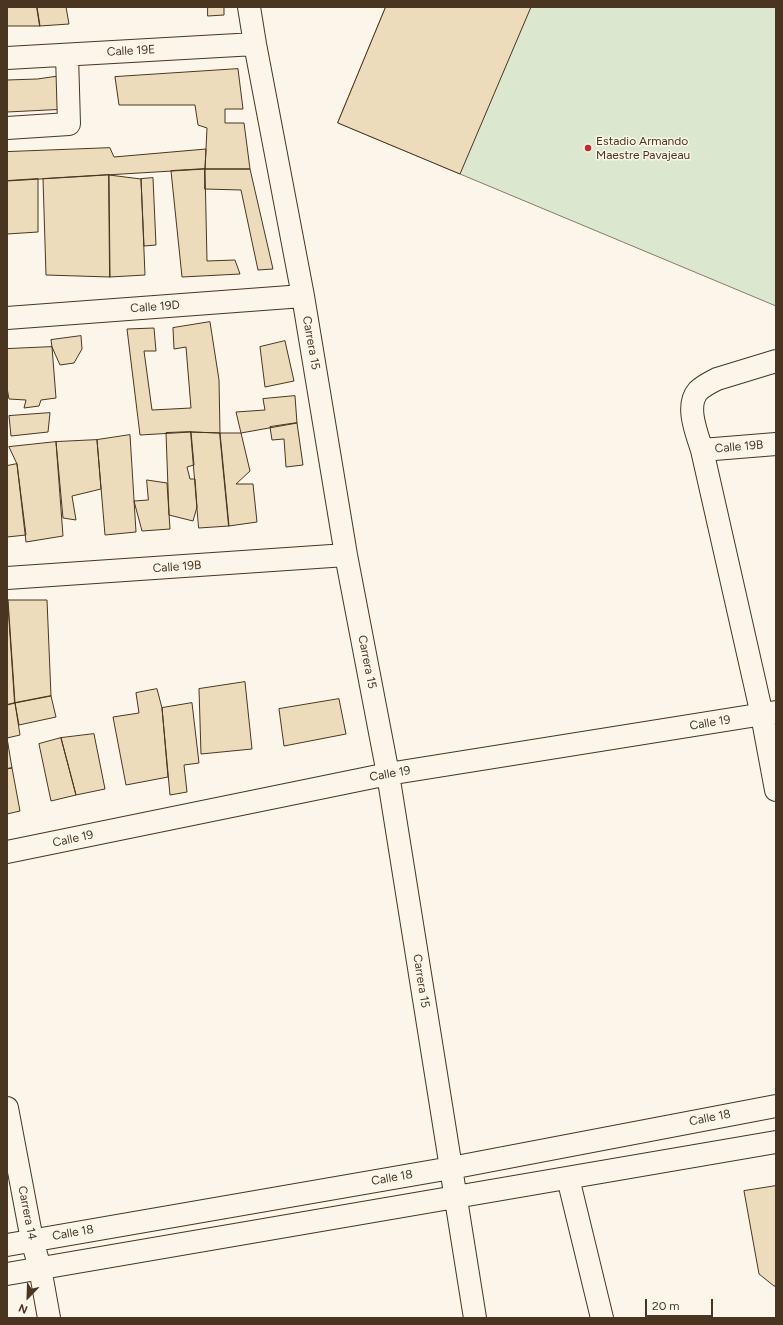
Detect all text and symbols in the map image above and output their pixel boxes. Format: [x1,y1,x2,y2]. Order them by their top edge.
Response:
street label: Calle 19E [106,43,156,59]
place label: Estadio Armando Maestre Pavajeau [596,134,690,162]
marker: Estadio Armando Maestre Pavajeau [583,143,593,153]
street label: Calle 19D [130,298,180,316]
street label: Carrera 15 [299,315,323,371]
street label: Calle 19B [714,438,764,456]
street label: Calle 19B [152,558,202,576]
street label: Carrera 15 [355,634,379,690]
street label: Calle 19 [688,713,732,733]
street label: Calle 19 [368,763,412,785]
street label: Calle 19 [51,828,95,850]
street label: Carrera 15 [410,953,432,1009]
street label: Calle 18 [688,1107,732,1129]
street label: Calle 18 [370,1167,414,1189]
street label: Carrera 14 [15,1185,39,1241]
street label: Calle 18 [51,1222,95,1244]
north arrow [8,1277,48,1317]
scale bar [647,1291,715,1317]
text: 20 m [652,1299,680,1313]
text: N [17,1301,30,1316]

